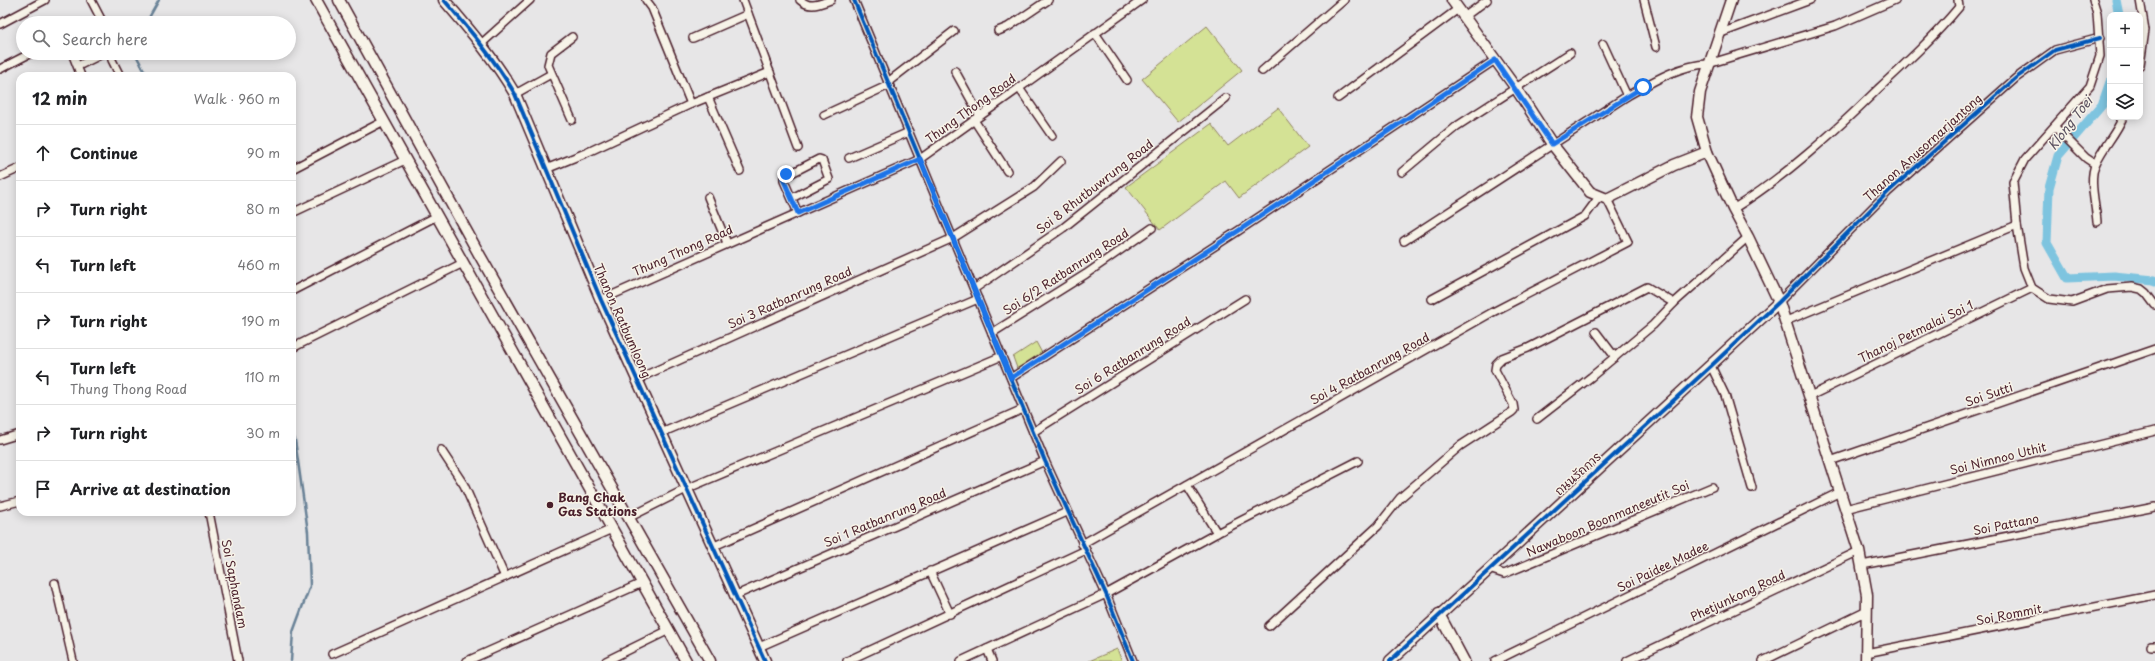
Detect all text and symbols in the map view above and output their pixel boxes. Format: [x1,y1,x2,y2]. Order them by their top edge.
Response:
map controls [2107,12,2143,120]
button: + [2107,12,2143,48]
search box [16,16,296,60]
icon: search [30,27,52,49]
text: Search here [62,27,148,50]
button: − [2107,48,2143,84]
street label: Thung Thong Road [921,69,1019,147]
route start [1634,78,1652,96]
button: layers [2107,84,2143,120]
text: 12 min [32,85,87,111]
text: Walk · 960 m [194,89,280,108]
street label: Thanon Anusornarjantong [1859,89,1986,205]
water label: Klong Toei [2043,90,2098,153]
street label: Soi 8 Rhutbuwrung Road [1032,135,1157,238]
text: Continue [70,141,138,164]
icon: ahead [32,142,54,164]
text: 90 m [247,143,280,162]
route end [777,165,795,183]
text: Turn right [70,197,147,220]
icon: right [32,198,54,220]
text: 80 m [246,199,280,218]
street label: Thung Thong Road [630,220,736,280]
street label: Soi 6/2 Ratbanrung Road [999,224,1132,319]
text: Turn left [70,253,136,276]
icon: left [32,254,54,276]
text: 460 m [237,255,280,274]
street label: Thanon Ratbumloong [589,260,656,381]
street label: Soi 3 Ratbanrung Road [725,262,855,333]
street label: Thanoj Petmalai Soi 1 [1855,295,1976,367]
text: Turn right [70,309,147,332]
icon: right [32,310,54,332]
text: 190 m [241,311,280,330]
street label: Soi 6 Ratbanrung Road [1071,312,1194,398]
street label: Soi 4 Ratbanrung Road [1306,328,1433,409]
text: Turn left [70,356,136,379]
icon: left [32,366,54,388]
text: 110 m [245,367,280,386]
street label: Soi Sutti [1962,378,2015,411]
text: Thung Thong Road [70,379,187,398]
text: Turn right [70,421,147,444]
icon: right [32,422,54,444]
text: 30 m [246,423,280,442]
street label: Soi Nimnoo Uthit [1948,437,2048,479]
street label: ถนนรัถการ [1550,447,1605,499]
street label: Nawaboon Boonmaneeutit Soi [1523,476,1692,561]
text: Arrive at destination [70,477,231,500]
icon: arrive [32,478,54,500]
street label: Soi 1 Ratbanrung Road [820,483,949,551]
place label: Bang Chak Gas Stations [558,488,637,520]
marker: Bang Chak Gas Stations [545,500,555,510]
street label: Soi Pattano [1971,509,2041,539]
street label: Soi Paidee Madee [1614,536,1712,596]
street label: Soi Saphandam [218,538,252,630]
street label: Phetjunkong Road [1687,565,1788,625]
street label: Soi Rommit [1974,599,2043,629]

